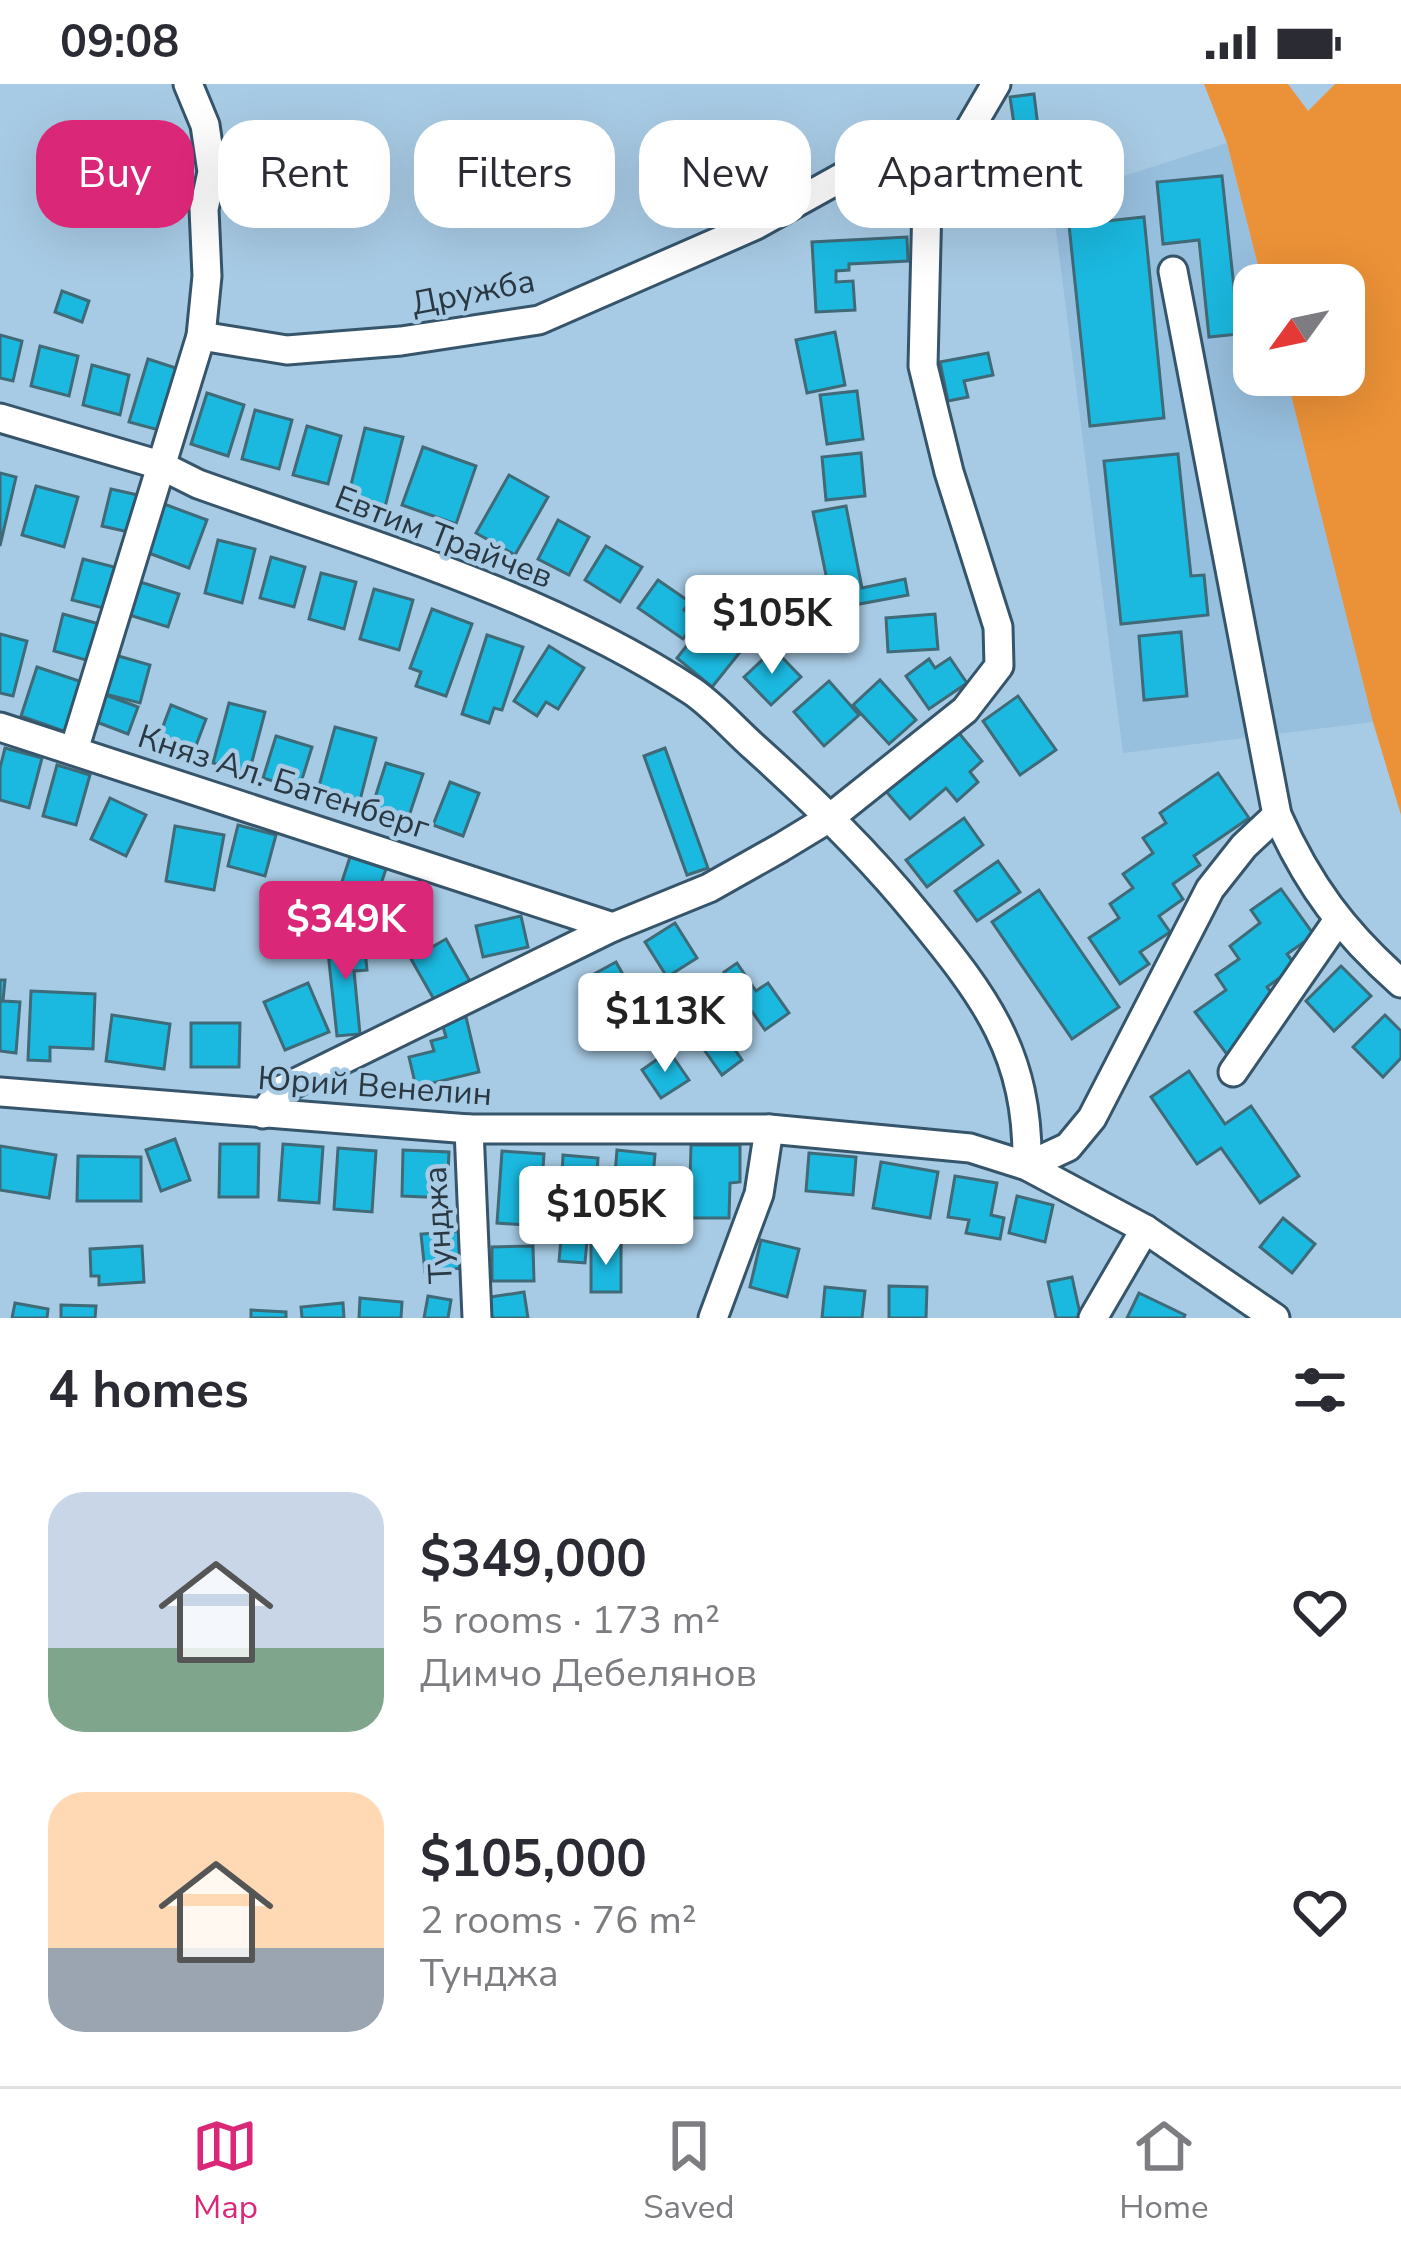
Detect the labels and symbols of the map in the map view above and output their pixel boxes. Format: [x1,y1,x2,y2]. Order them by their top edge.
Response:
street label: Дружба [408,258,539,326]
north arrow [1233,264,1365,396]
street label: Евтим Трайчев [328,475,559,600]
pin: $105K [688,575,856,677]
street label: Княз Ал. Батенберг [132,714,435,851]
pin: $349K [262,881,430,983]
pin: $113K [581,973,749,1075]
street label: Юрий Венелин [256,1056,494,1117]
street label: Тунджа [413,1165,464,1285]
pin: $105K [522,1166,690,1268]

